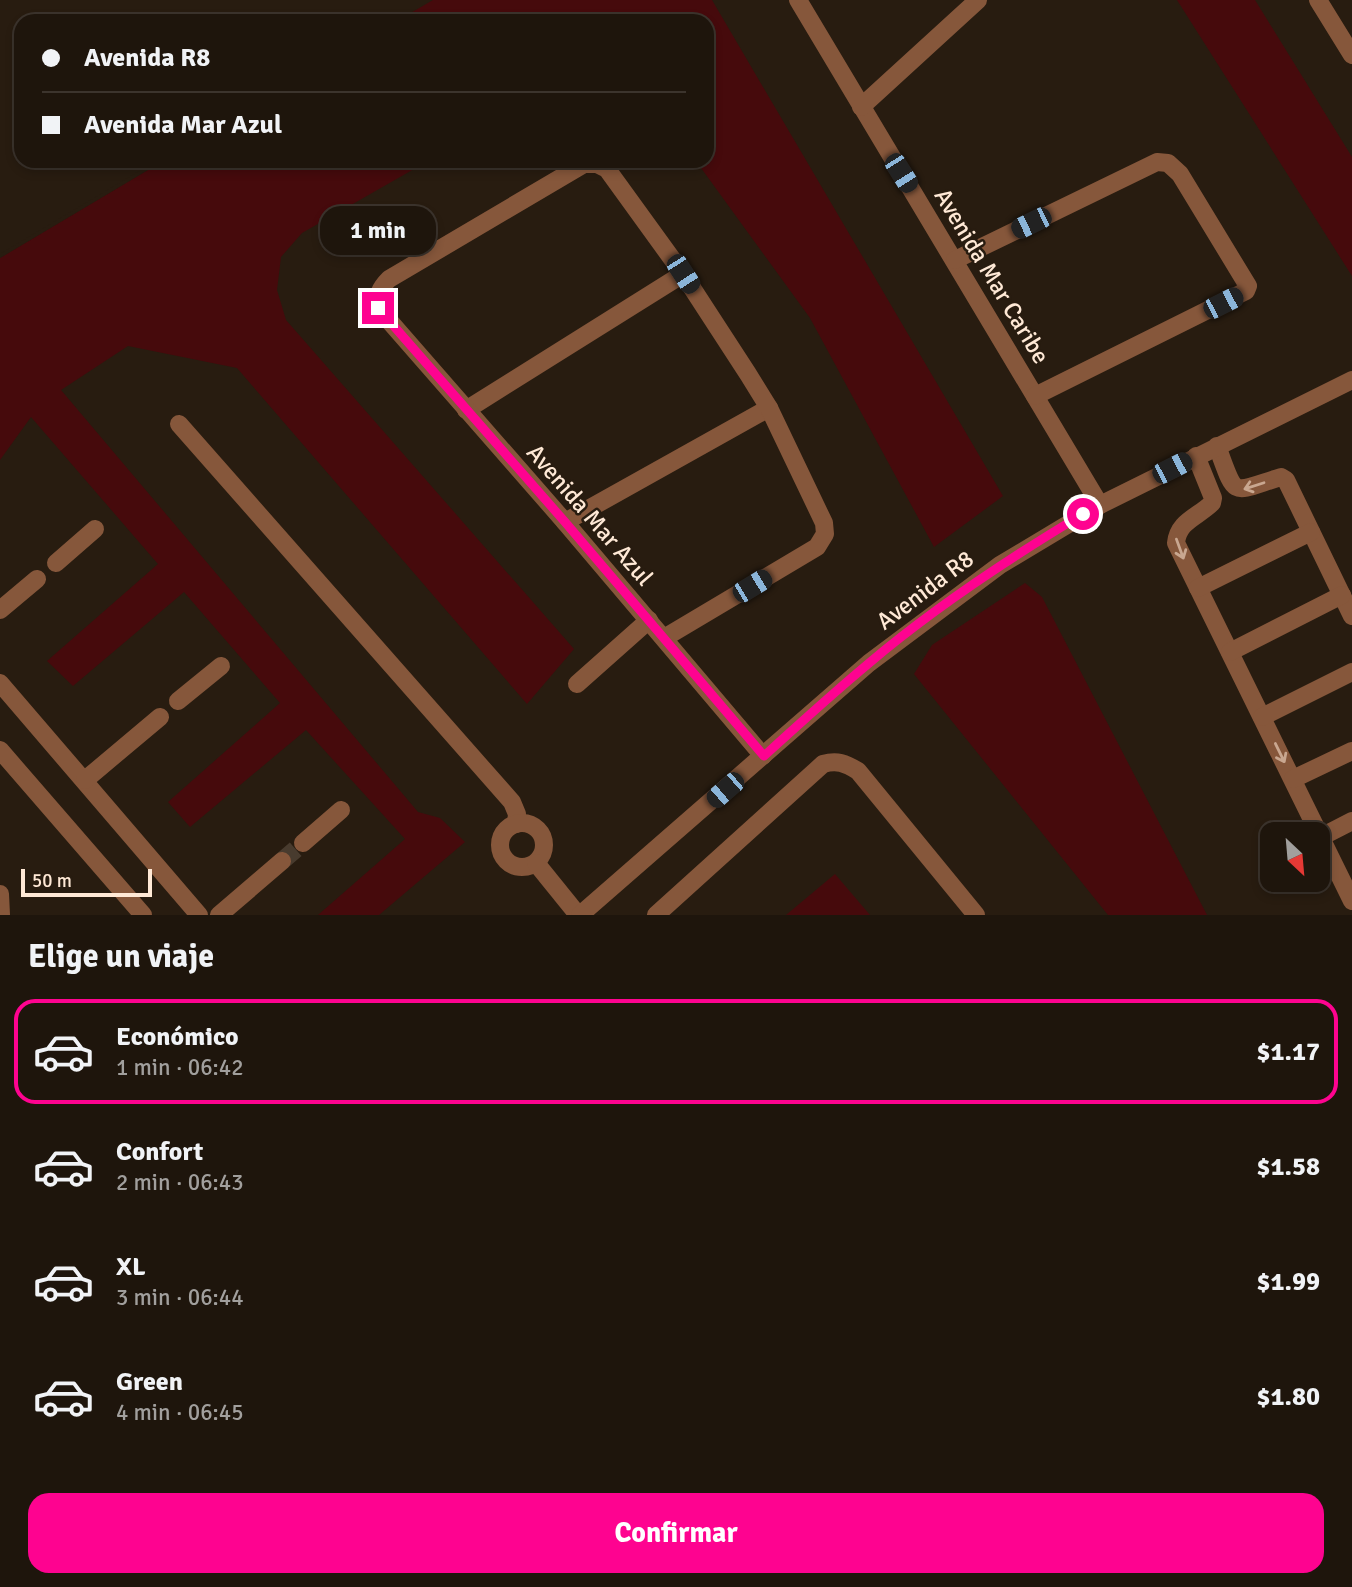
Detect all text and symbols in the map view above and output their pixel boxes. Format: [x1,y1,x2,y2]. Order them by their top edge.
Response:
text: Avenida R8 [84,42,210,74]
text: Avenida Mar Azul [84,109,282,141]
car [881,150,922,196]
street label: Avenida Mar Caribe [928,183,1056,369]
car [1008,204,1055,242]
callout: 1 min [320,206,436,256]
text: 1 min [350,216,406,245]
car [663,251,704,297]
car [1200,284,1247,322]
route end [362,292,394,324]
street label: Avenida Mar Azul [520,438,660,592]
car [1149,449,1196,487]
one-way arrow [1243,480,1265,493]
route start [1067,498,1099,530]
one-way arrow [1175,538,1187,559]
street label: Avenida R8 [870,544,980,636]
car [729,566,776,606]
one-way arrow [1273,742,1287,763]
car [703,768,748,812]
north arrow [1260,822,1330,892]
map controls [1260,822,1330,892]
scale bar [21,866,152,898]
text: 50 m [32,869,72,893]
text: Elige un viaje [28,937,214,976]
icon: car [32,1020,95,1083]
text: Económico [116,1021,239,1053]
text: $1.17 [1256,1036,1320,1068]
text: 1 min · 06:42 [116,1053,244,1082]
icon: car [32,1135,95,1198]
text: Confort [116,1136,203,1168]
text: $1.58 [1256,1151,1320,1183]
text: 2 min · 06:43 [116,1168,244,1197]
icon: car [32,1250,95,1313]
text: XL [116,1251,146,1283]
text: $1.99 [1256,1266,1320,1298]
text: 3 min · 06:44 [116,1283,244,1312]
icon: car [32,1365,95,1428]
text: Green [116,1366,183,1398]
text: $1.80 [1256,1381,1320,1413]
text: 4 min · 06:45 [116,1398,244,1427]
button: Confirmar [28,1493,1324,1573]

